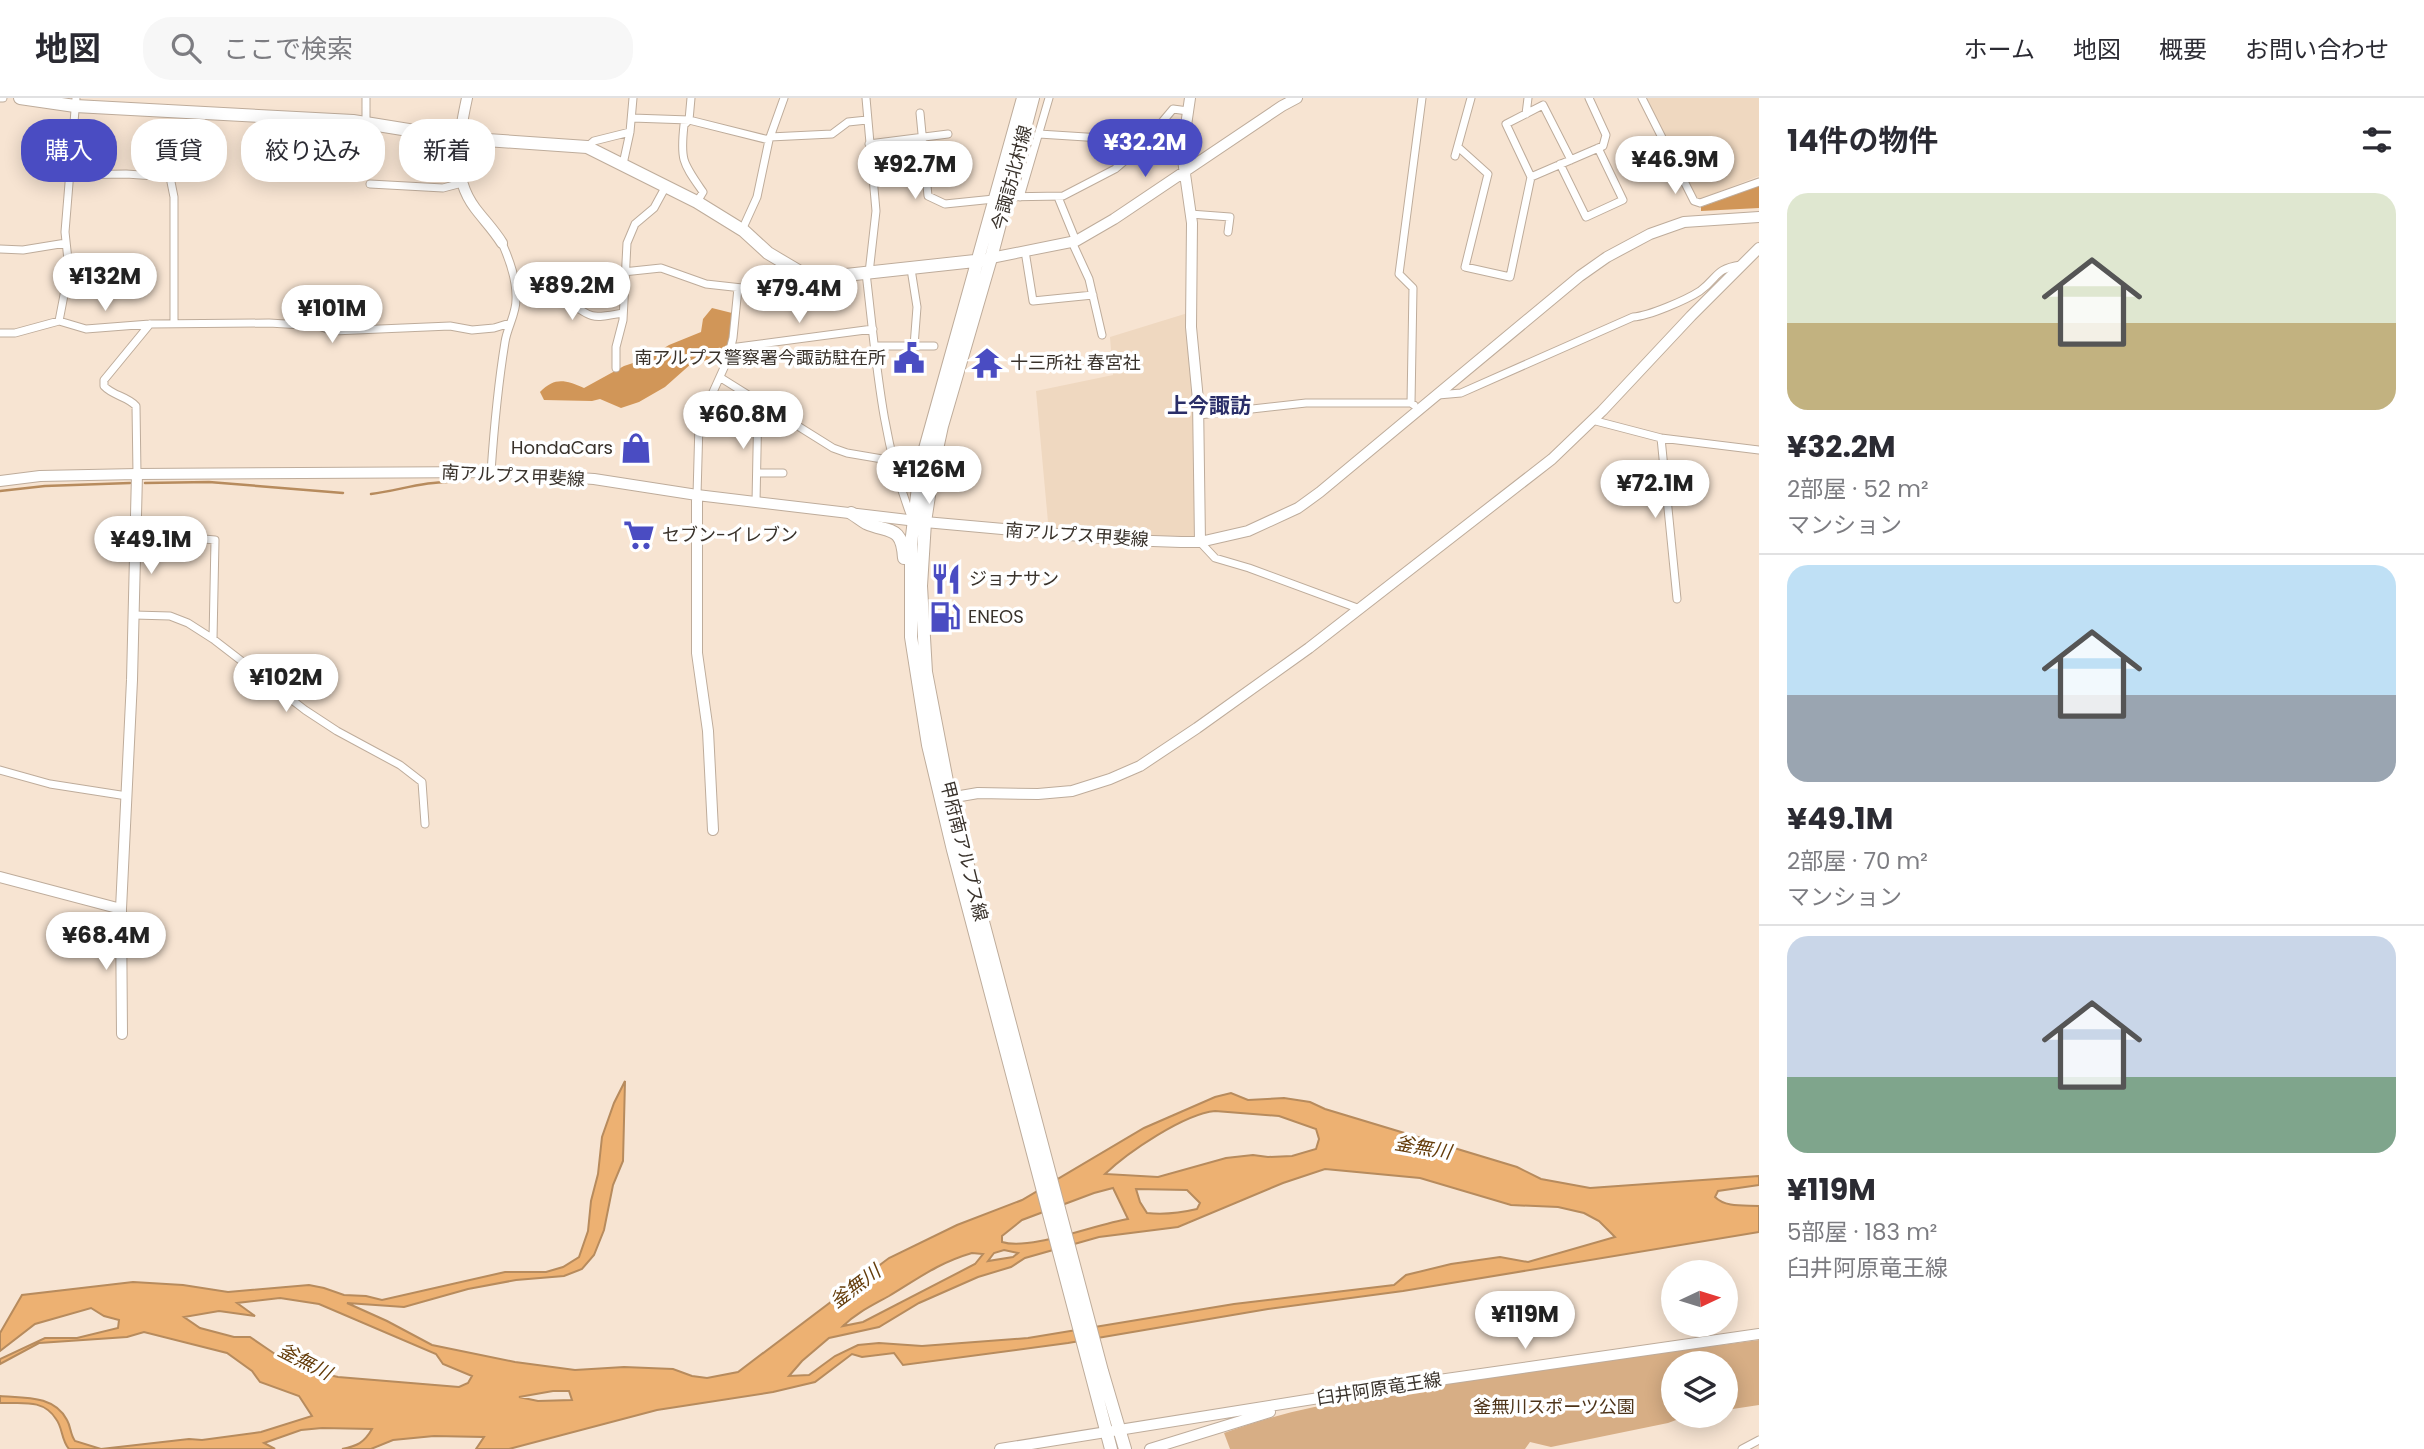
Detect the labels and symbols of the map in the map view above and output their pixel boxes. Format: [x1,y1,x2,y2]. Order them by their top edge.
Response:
pin: ¥32.2M [1088,120,1202,179]
street label: 今諏訪北村線 [985,122,1038,233]
pin: ¥46.9M [1618,136,1732,196]
pin: ¥92.7M [858,141,972,201]
pin: ¥132M [56,254,154,313]
pin: ¥89.2M [515,262,629,322]
pin: ¥79.4M [742,266,856,325]
pin: ¥101M [283,286,381,345]
public building icon: 南アルプス警察署今諏訪駐在所 [892,341,926,375]
place label: 南アルプス警察署今諏訪駐在所 [634,345,886,370]
temple icon: 十三所社 春宮社 [970,346,1004,380]
place label: 十三所社 春宮社 [1010,350,1141,375]
district label: 上今諏訪 [1167,391,1251,420]
pin: ¥60.8M [686,392,800,451]
shop icon: HondaCars [619,431,653,465]
place label: HondaCars [511,435,613,460]
pin: ¥126M [880,446,978,506]
street label: 南アルプス甲斐線 [441,459,585,492]
pin: ¥72.1M [1598,460,1712,520]
pin: ¥49.1M [94,517,208,576]
street label: 南アルプス甲斐線 [1004,517,1150,552]
supermarket icon: セブン-イレブン [622,518,656,552]
place label: セブン-イレブン [662,522,798,547]
restaurant icon: ジョナサン [929,562,963,596]
place label: ジョナサン [969,566,1059,591]
fuel station icon: ENEOS [928,600,962,634]
place label: ENEOS [968,604,1024,629]
pin: ¥102M [237,654,335,714]
street label: 甲府南アルプス線 [935,778,994,924]
pin: ¥68.4M [49,912,163,972]
water label: 釜無川 [1392,1129,1455,1166]
water label: 釜無川 [824,1257,888,1314]
north arrow [1661,1260,1738,1337]
pin: ¥119M [1476,1292,1574,1351]
water label: 釜無川 [273,1336,338,1387]
street label: 臼井阿原竜王線 [1315,1366,1443,1411]
park label: 釜無川スポーツ公園 [1473,1394,1635,1419]

